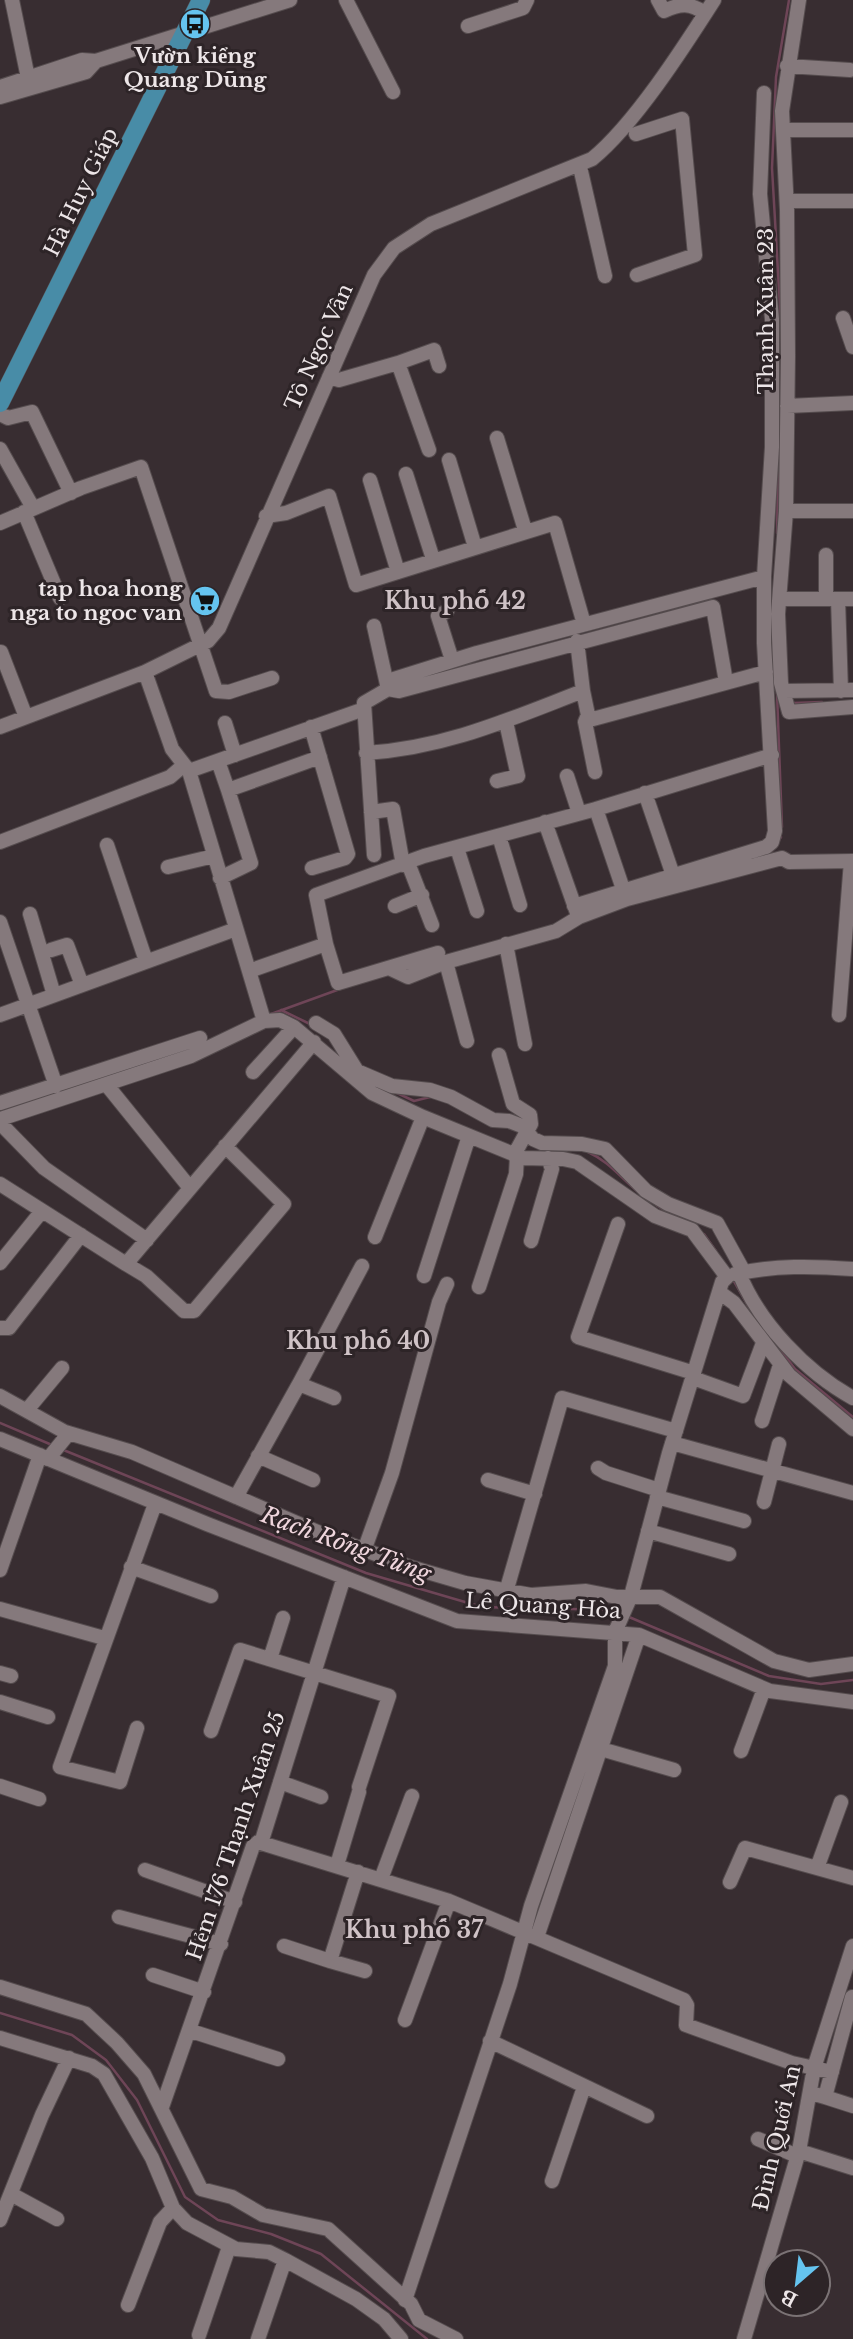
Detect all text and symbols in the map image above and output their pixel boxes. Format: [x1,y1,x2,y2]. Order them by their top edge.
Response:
bus stop icon: Vườn kiểng Quang Dũng [178,7,212,41]
place label: Vườn kiểng Quang Dũng [124,43,267,93]
street label: Hà Huy Giáp [39,123,123,261]
street label: Thạnh Xuân 23 [753,228,779,394]
street label: Tô Ngọc Vân [280,280,358,414]
place label: tap hoa hong nga to ngoc van [10,576,183,626]
supermarket icon: tap hoa hong nga to ngoc van [188,584,222,618]
district label: Khu phố 42 [384,587,526,615]
district label: Khu phố 40 [286,1327,430,1355]
water label: Rạch Rỗng Tùng [257,1500,436,1588]
street label: Lê Quang Hòa [464,1588,622,1624]
street label: Hẻm 176 Thạnh Xuân 25 [181,1708,291,1964]
district label: Khu phố 37 [345,1916,484,1944]
street label: Đình Quới An [748,2063,806,2213]
north arrow [762,2248,832,2318]
text: B [777,2284,801,2311]

